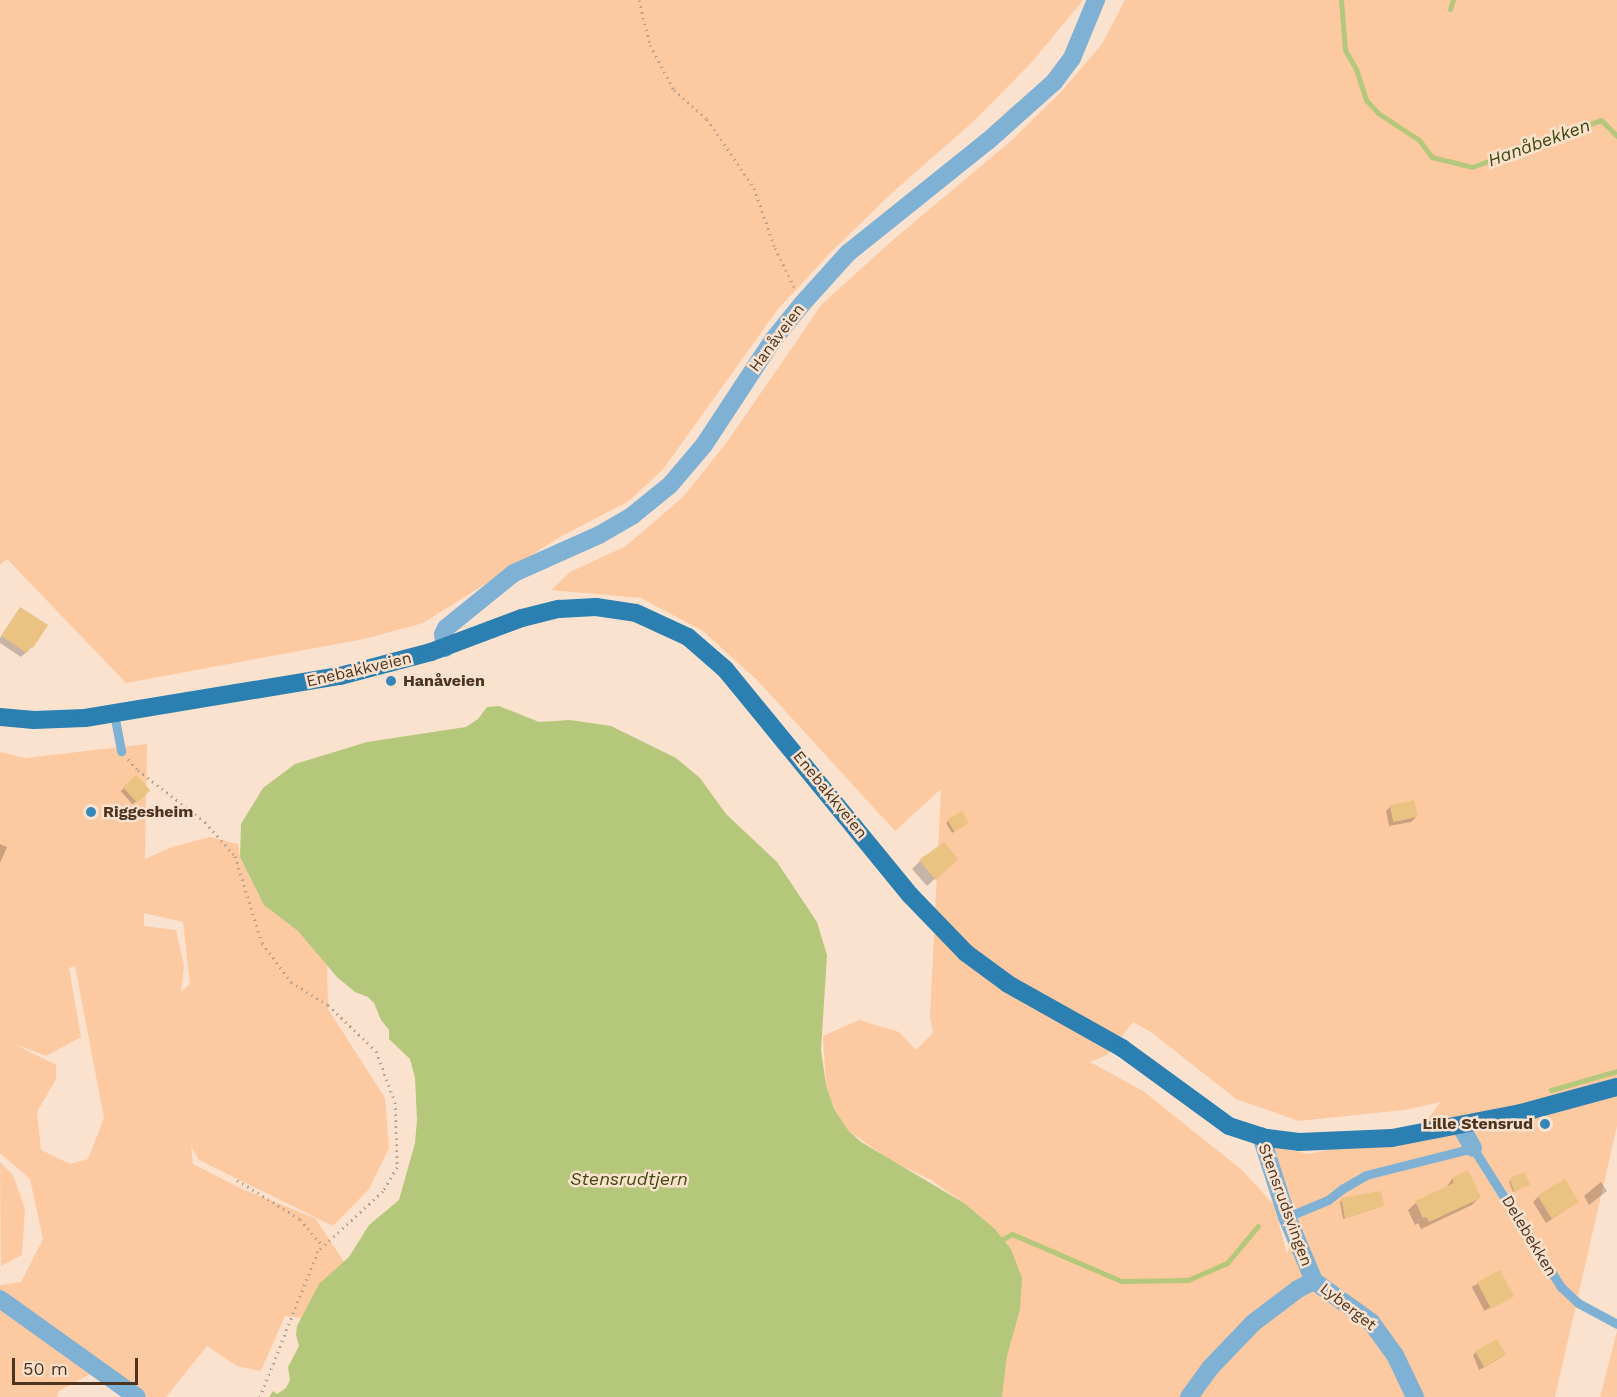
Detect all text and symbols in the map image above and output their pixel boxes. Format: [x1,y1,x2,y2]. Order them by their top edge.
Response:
water label: Hanåbekken [1485,114,1593,172]
street label: Hanåveien [745,300,809,376]
street label: Enebakkveien [304,649,414,691]
place label: Hanåveien [403,671,485,691]
marker: Hanåveien [384,674,398,688]
street label: Enebakkveien [789,747,871,843]
place label: Riggesheim [103,802,193,822]
marker: Riggesheim [84,805,98,819]
place label: Lille Stensrud [1423,1114,1533,1134]
marker: Lille Stensrud [1538,1117,1552,1131]
street label: Stensrudsvingen [1254,1141,1316,1269]
water label: Stensrudtjern [570,1168,688,1190]
street label: Delebekken [1497,1192,1561,1280]
street label: Lyberget [1316,1279,1380,1335]
scale bar [15,1346,141,1384]
text: 50 m [23,1358,68,1379]

